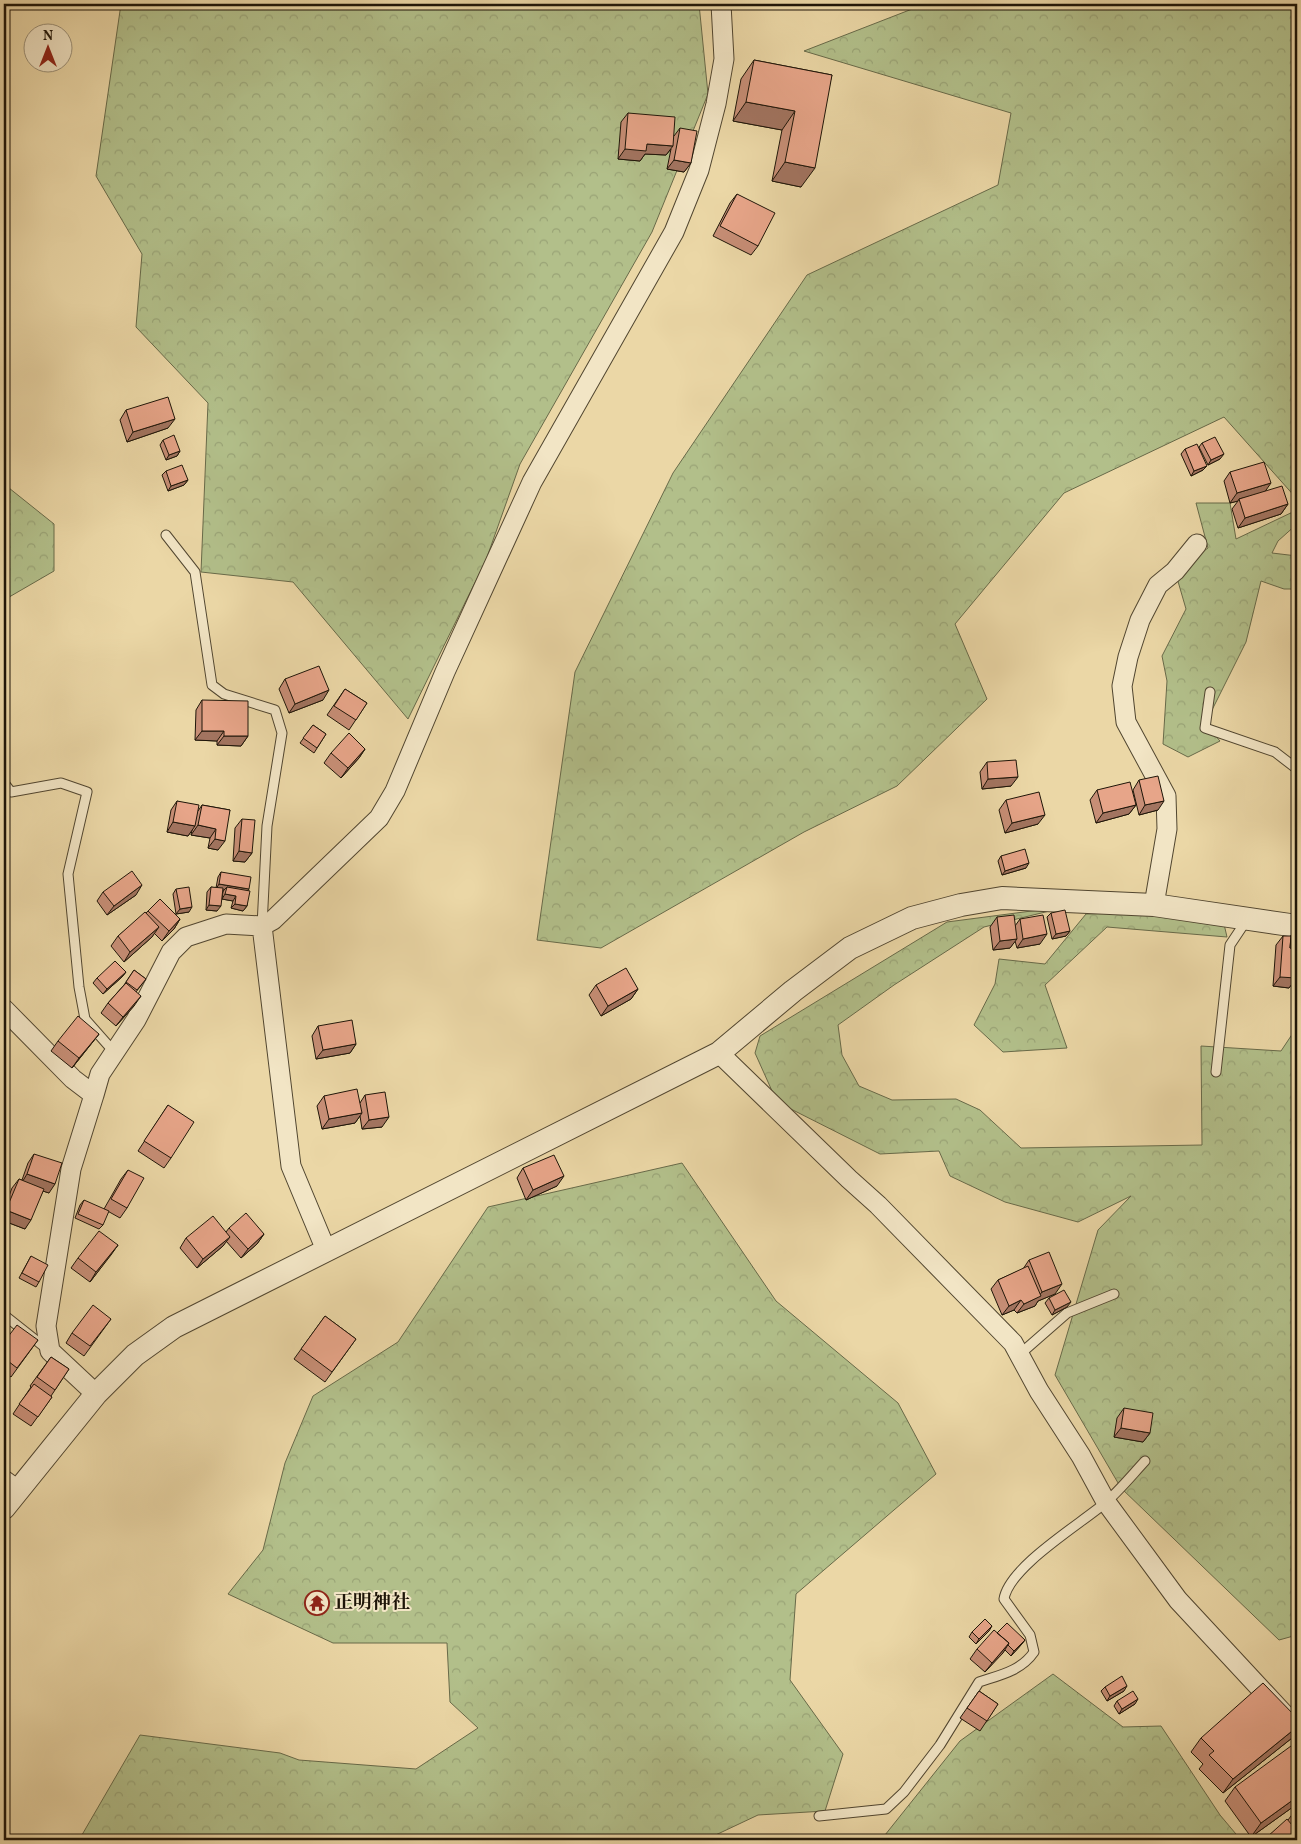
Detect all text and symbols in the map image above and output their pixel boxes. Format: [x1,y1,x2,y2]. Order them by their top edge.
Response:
north arrow [22,22,72,72]
text: N [43,27,53,46]
temple icon: 正明神社 [304,1590,330,1616]
place label: 正明神社 [334,1590,410,1616]

